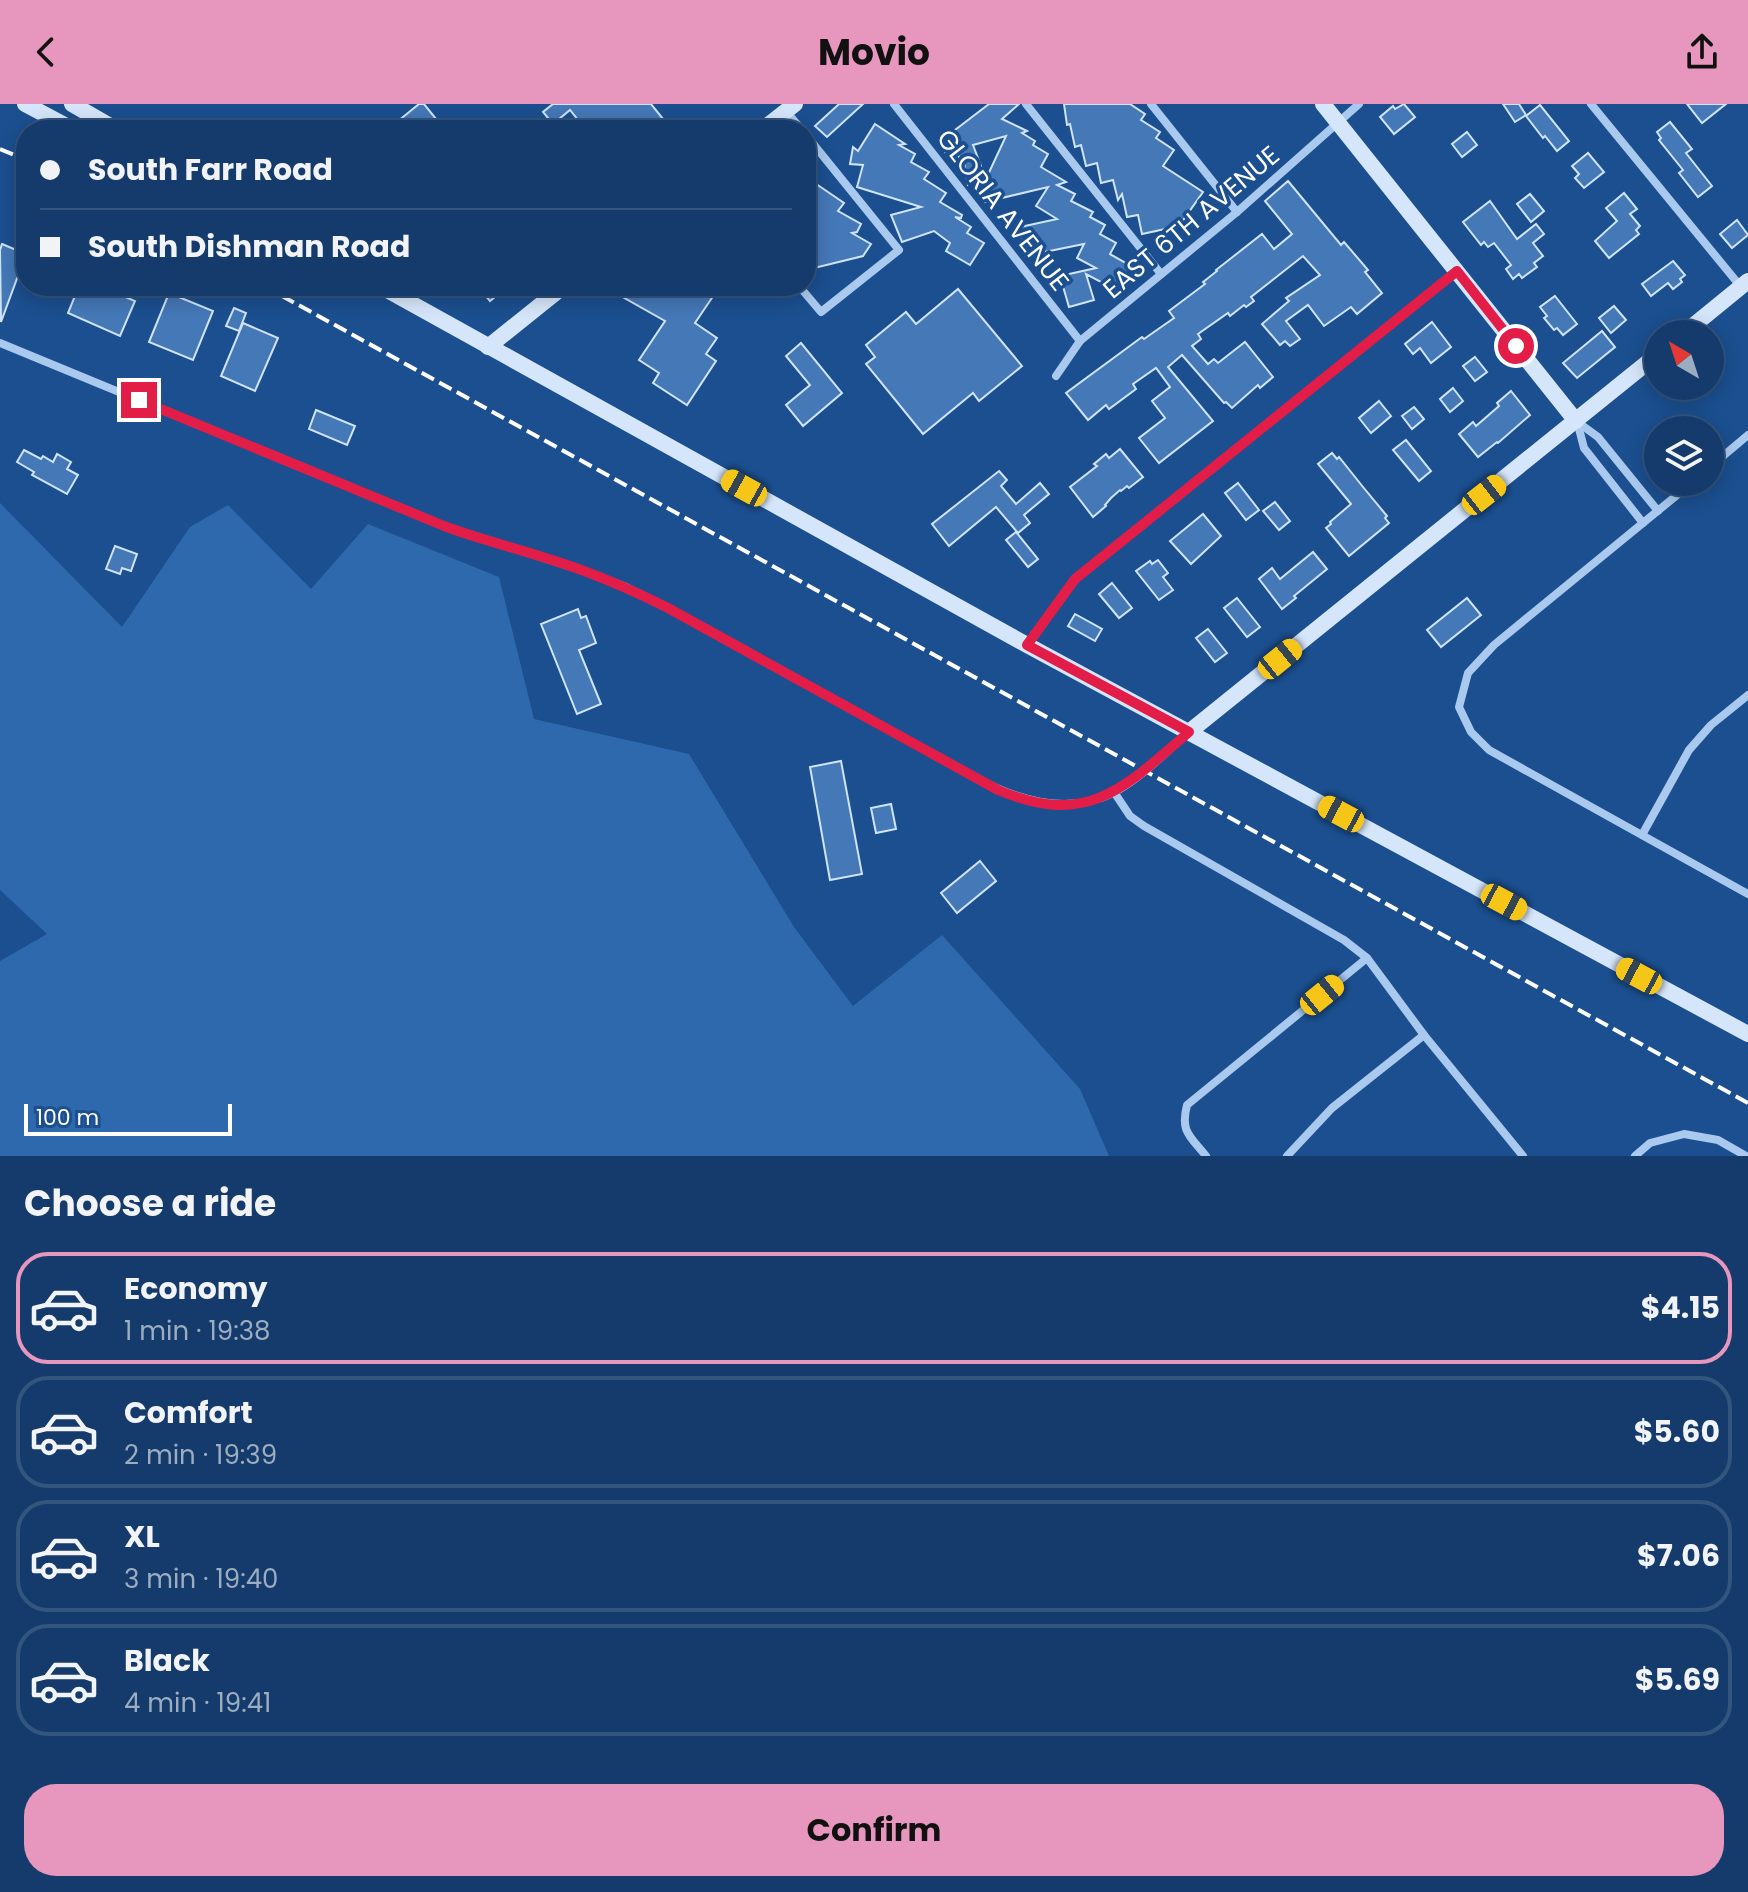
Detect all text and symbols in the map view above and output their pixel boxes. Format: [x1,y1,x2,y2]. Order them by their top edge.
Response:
text: Movio [818,27,930,78]
icon: back [24,30,68,74]
icon: share [1680,30,1724,74]
street label: GLORIA AVENUE [928,122,1078,298]
street label: EAST 6TH AVENUE [1095,137,1287,307]
text: South Farr Road [88,148,333,191]
text: South Dishman Road [88,225,410,268]
north arrow [1644,320,1724,400]
map controls [1644,320,1724,496]
route start [1498,328,1534,364]
route end [121,382,157,418]
button: layers [1644,416,1724,496]
car [717,466,771,510]
car [1458,471,1510,519]
car [1254,635,1306,683]
car [1314,792,1368,836]
car [1477,880,1531,924]
car [1612,954,1666,998]
car [1296,971,1348,1019]
scale bar [24,1100,232,1136]
text: 100 m [36,1102,99,1133]
text: Choose a ride [24,1178,276,1229]
text: Economy [124,1267,268,1310]
icon: car [28,1272,100,1344]
text: $4.15 [1641,1286,1720,1329]
text: 1 min · 19:38 [124,1313,270,1349]
text: Comfort [124,1391,253,1434]
icon: car [28,1396,100,1468]
text: $5.60 [1634,1410,1720,1453]
text: 2 min · 19:39 [124,1437,277,1473]
text: XL [124,1515,160,1558]
icon: car [28,1520,100,1592]
text: $7.06 [1637,1534,1720,1577]
text: 3 min · 19:40 [124,1561,278,1597]
text: Black [124,1639,210,1682]
icon: car [28,1644,100,1716]
text: $5.69 [1635,1658,1720,1701]
text: 4 min · 19:41 [124,1685,271,1721]
button: Confirm [24,1784,1724,1876]

